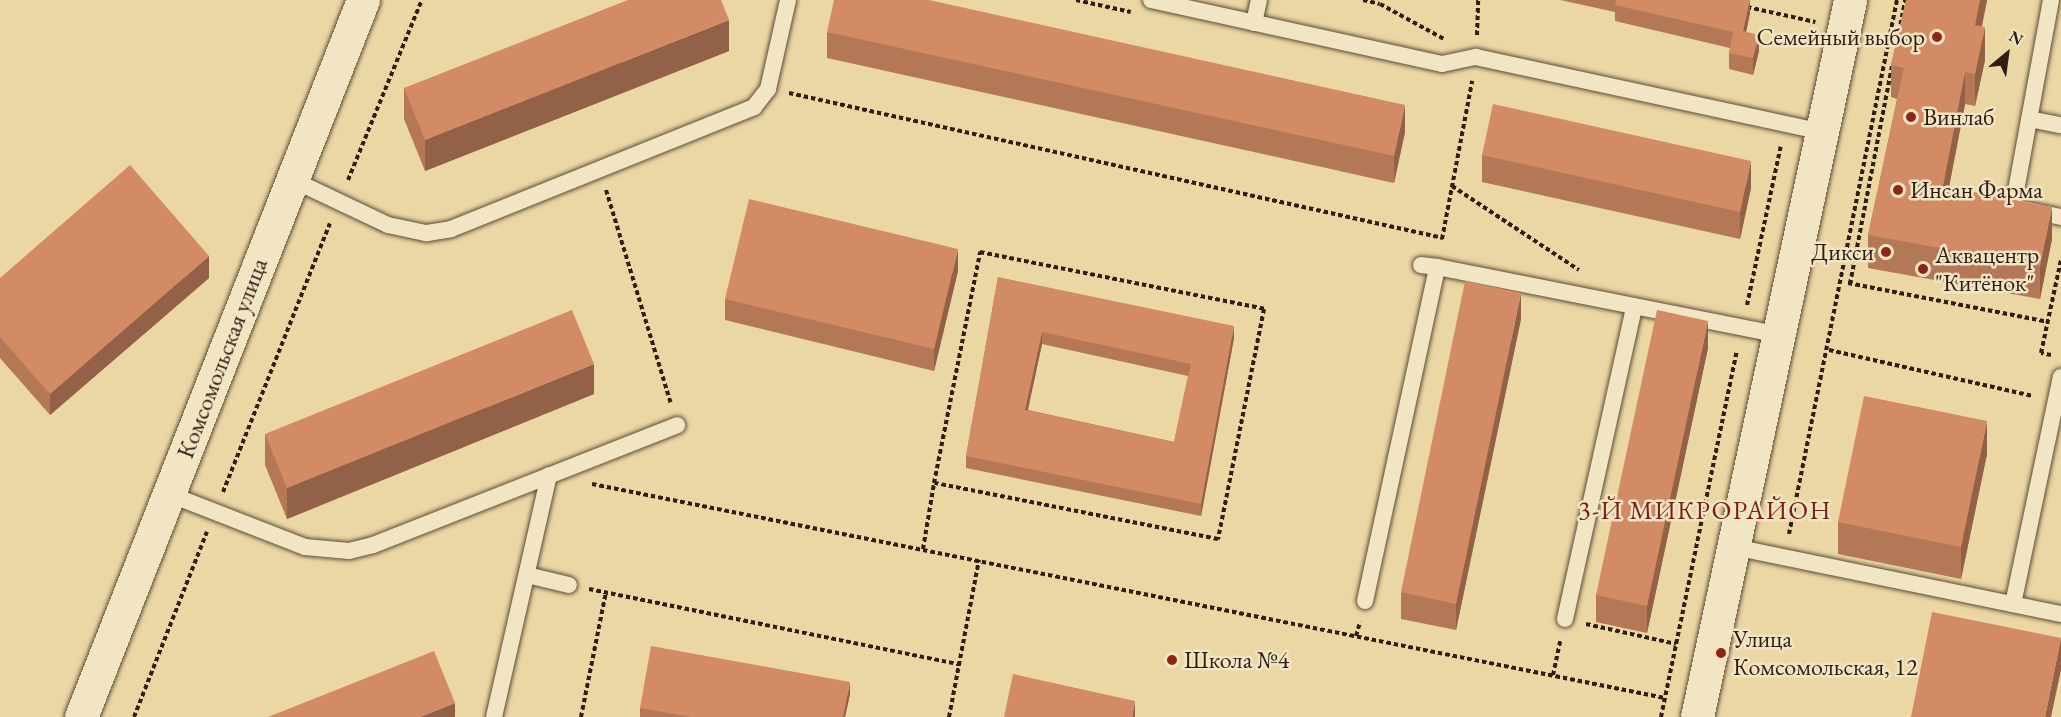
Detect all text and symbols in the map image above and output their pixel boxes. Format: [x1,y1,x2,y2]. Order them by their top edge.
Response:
place label: Семейный выбор [1756,23,1925,51]
north arrow [1977,24,2037,84]
text: N [2005,25,2027,50]
marker: Семейный выбор [1930,30,1944,44]
place label: Винлаб [1923,103,1994,131]
marker: Винлаб [1904,110,1918,124]
place label: Инсан Фарма [1910,176,2043,204]
marker: Инсан Фарма [1891,183,1905,197]
place label: Дикси [1811,238,1874,266]
place label: Аквацентр "Китёнок" [1935,241,2039,297]
marker: Дикси [1879,245,1893,259]
street label: Комсомольская улица [171,254,273,462]
marker: Аквацентр "Китёнок" [1916,262,1930,276]
district label: 3-Й МИКРОРАЙОН [1578,495,1832,527]
place label: Улица Комсомольская, 12 [1733,625,1918,681]
place label: Школа №4 [1184,646,1289,674]
marker: Улица Комсомольская, 12 [1714,646,1728,660]
marker: Школа №4 [1165,653,1179,667]

